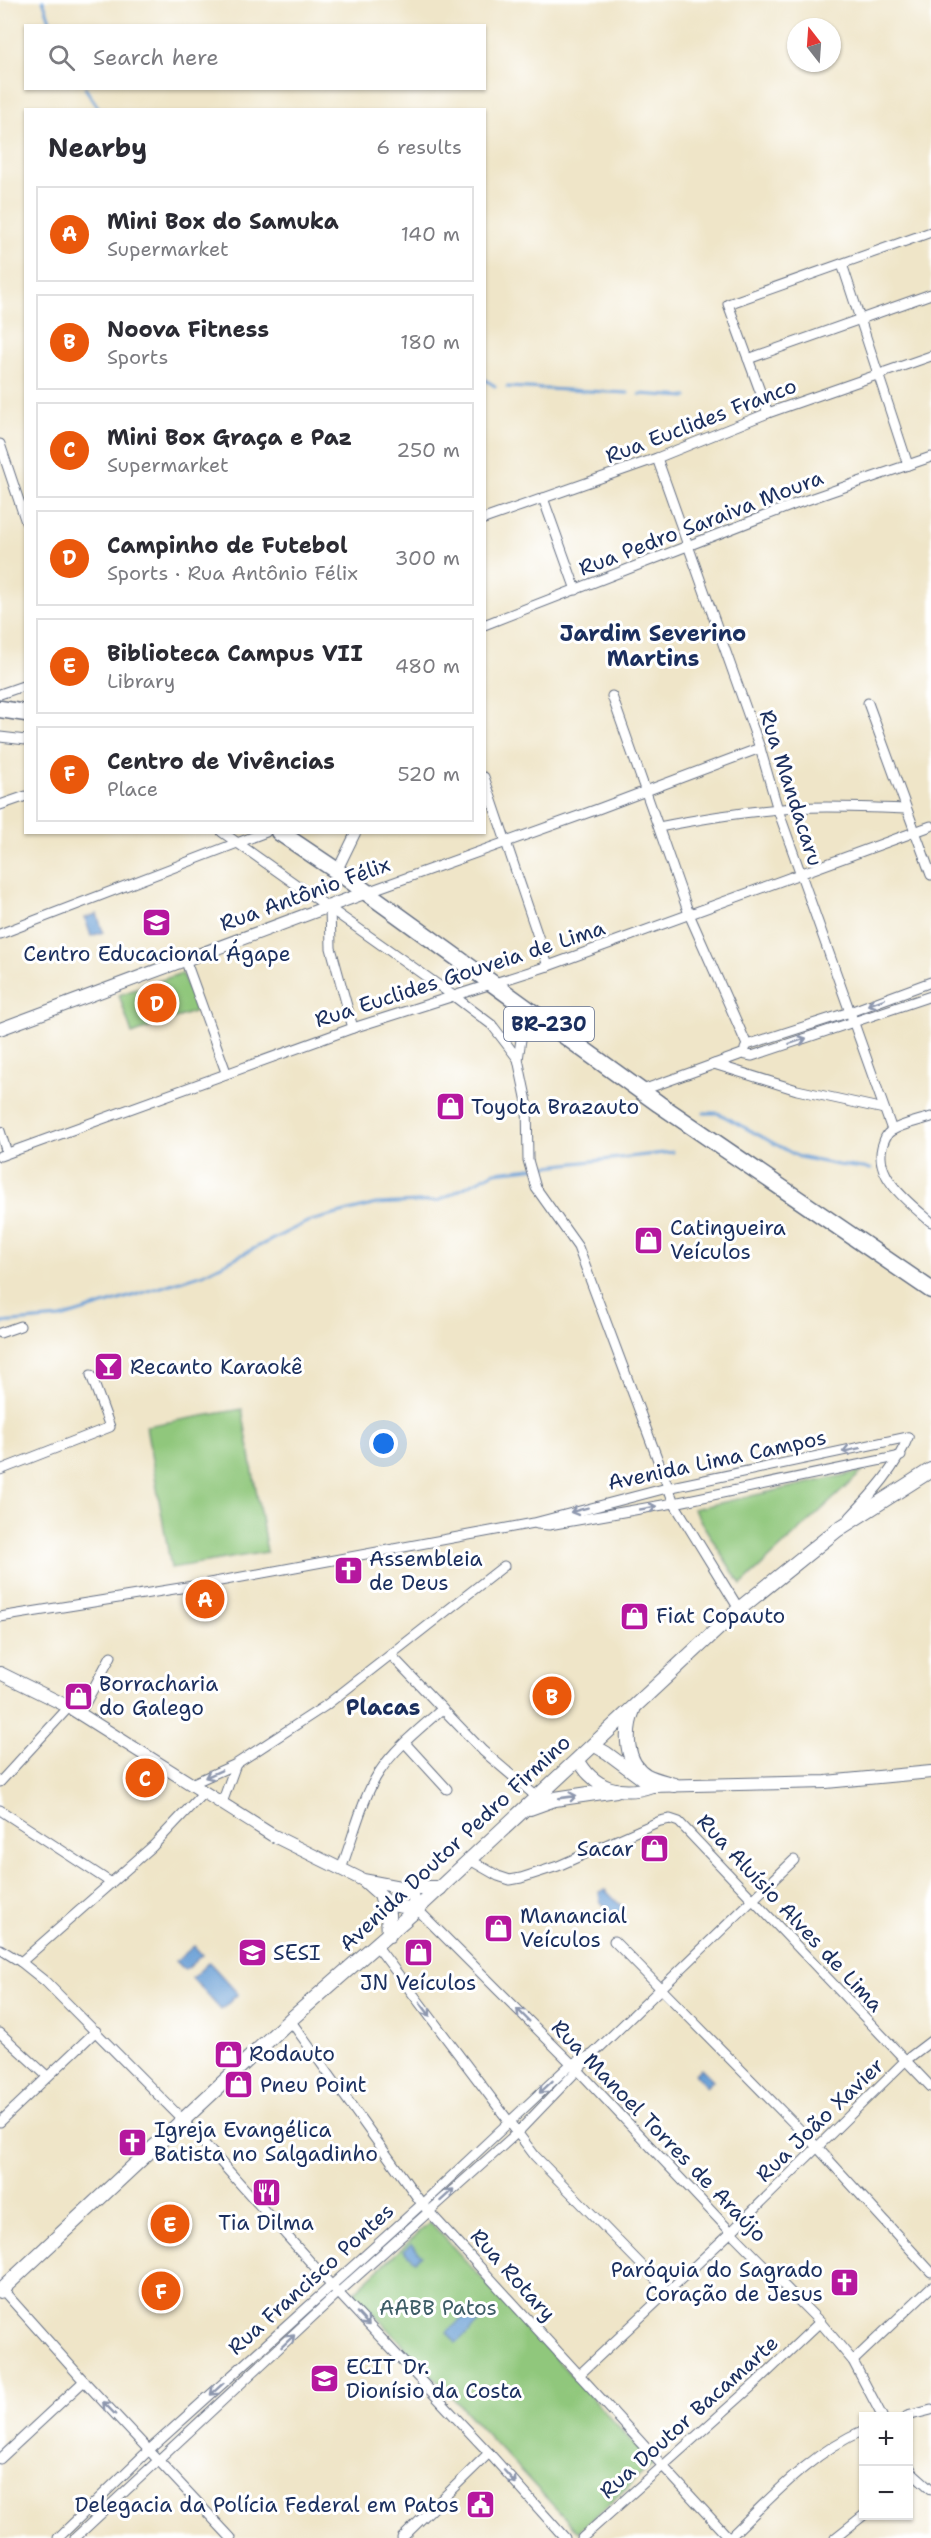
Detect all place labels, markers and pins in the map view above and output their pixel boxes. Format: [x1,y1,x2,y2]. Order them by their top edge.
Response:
school or university icon: Centro Educacional Ágape [141,907,173,939]
place label: Centro Educacional Ágape [23,939,291,968]
pin: D [138,980,176,1026]
shop icon: Toyota Brazauto [434,1091,466,1123]
place label: Toyota Brazauto [471,1093,639,1121]
place label: Catingueira Veículos [670,1214,786,1266]
shop icon: Catingueira Veículos [633,1224,665,1256]
bar icon: Recanto Karaokê [93,1351,125,1383]
place label: Recanto Karaokê [130,1353,303,1381]
place label: Assembleia de Deus [369,1545,483,1597]
church icon: Assembleia de Deus [332,1555,364,1587]
pin: A [186,1576,224,1622]
shop icon: Fiat Copauto [619,1600,651,1632]
place label: Fiat Copauto [656,1602,785,1630]
place label: Borracharia do Galego [99,1670,218,1722]
pin: B [532,1674,572,1718]
shop icon: Borracharia do Galego [62,1680,94,1712]
pin: C [126,1756,164,1800]
shop icon: Sacar [639,1833,671,1865]
place label: Sacar [577,1835,634,1863]
place label: Manancial Veículos [520,1902,627,1954]
shop icon: Manancial Veículos [483,1912,515,1944]
shop icon: JN Veículos [402,1936,434,1968]
school or university icon: SESI [236,1937,268,1969]
place label: SESI [273,1939,321,1967]
place label: JN Veículos [360,1969,476,1997]
shop icon: Rodauto [212,2038,244,2070]
place label: Rodauto [249,2040,335,2068]
shop icon: Pneu Point [223,2069,255,2101]
place label: Pneu Point [260,2071,367,2099]
place label: Igreja Evangélica Batista no Salgadinho [154,2116,378,2168]
church icon: Igreja Evangélica Batista no Salgadinho [117,2126,149,2158]
restaurant icon: Tia Dilma [250,2176,282,2208]
pin: E [150,2202,190,2246]
place label: Tia Dilma [218,2209,314,2237]
place label: Paróquia do Sagrado Coração de Jesus [611,2256,823,2308]
church icon: Paróquia do Sagrado Coração de Jesus [828,2266,860,2298]
pin: F [142,2268,180,2314]
place label: ECIT Dr. Dionísio da Costa [346,2353,522,2405]
school or university icon: ECIT Dr. Dionísio da Costa [309,2363,341,2395]
public building icon: Delegacia da Polícia Federal em Patos [464,2489,496,2521]
place label: Delegacia da Polícia Federal em Patos [75,2491,459,2519]

